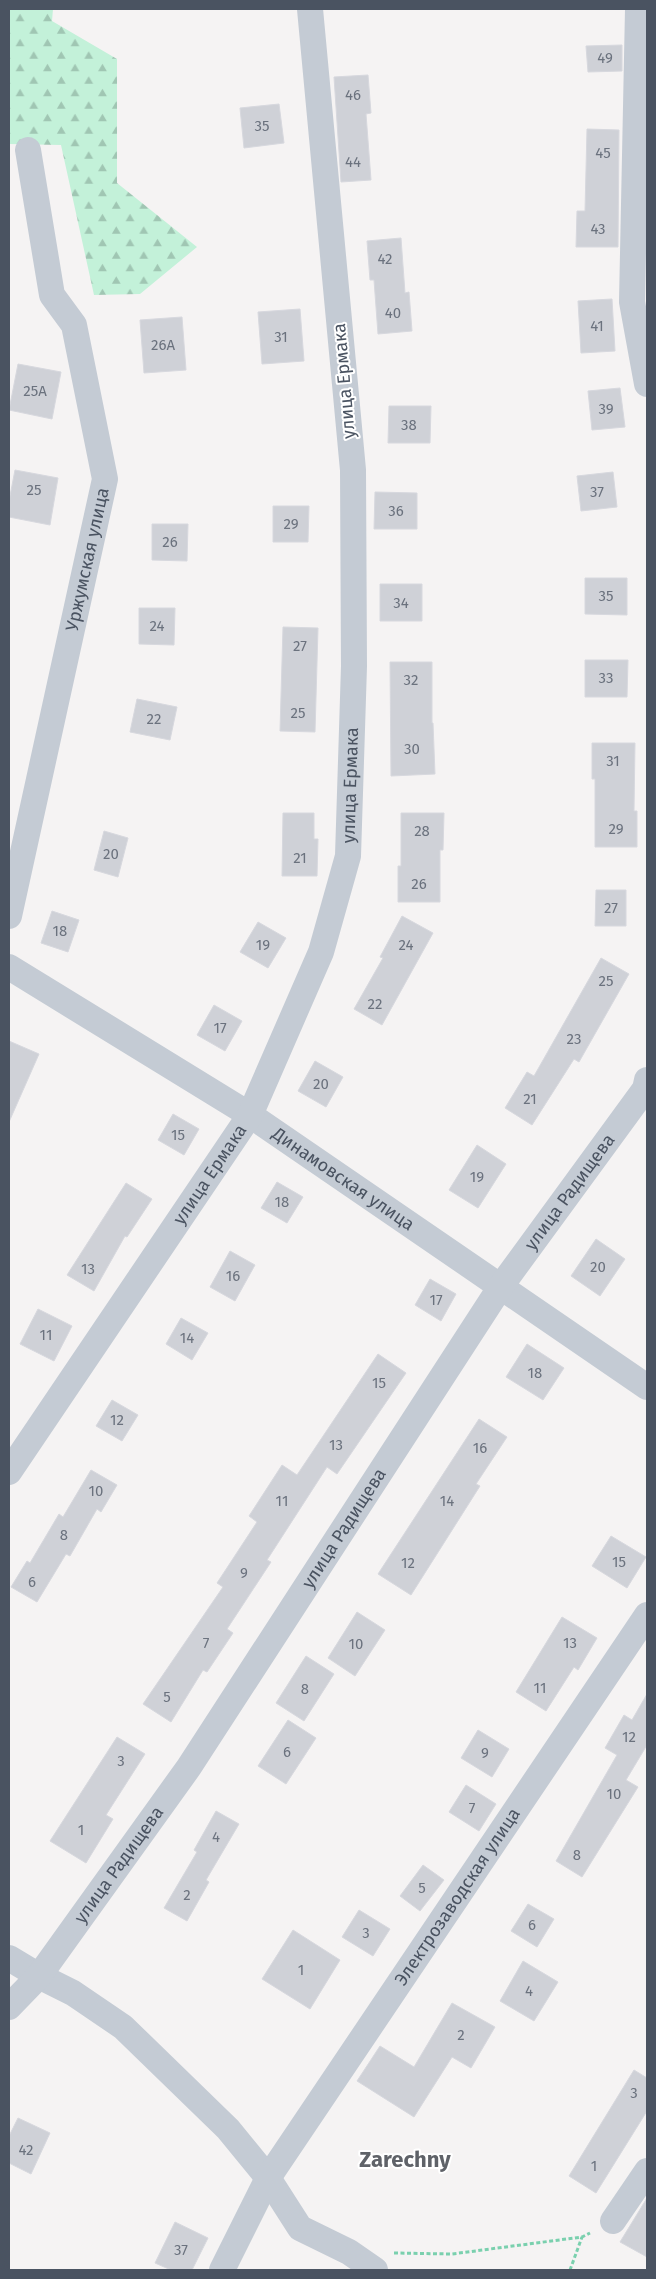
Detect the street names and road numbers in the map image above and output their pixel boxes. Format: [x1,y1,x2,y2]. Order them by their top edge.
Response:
street label: улица Ермака [328,322,360,440]
street label: Уржумская улица [61,486,114,633]
street label: улица Ермака [337,727,363,844]
street label: улица Ермака [168,1120,251,1229]
street label: Динамовская улица [267,1122,419,1235]
street label: улица Радищева [520,1130,619,1255]
street label: улица Радищева [297,1464,391,1592]
street label: улица Радищева [69,1802,168,1928]
street label: Электрозаводская улица [390,1804,525,1990]

